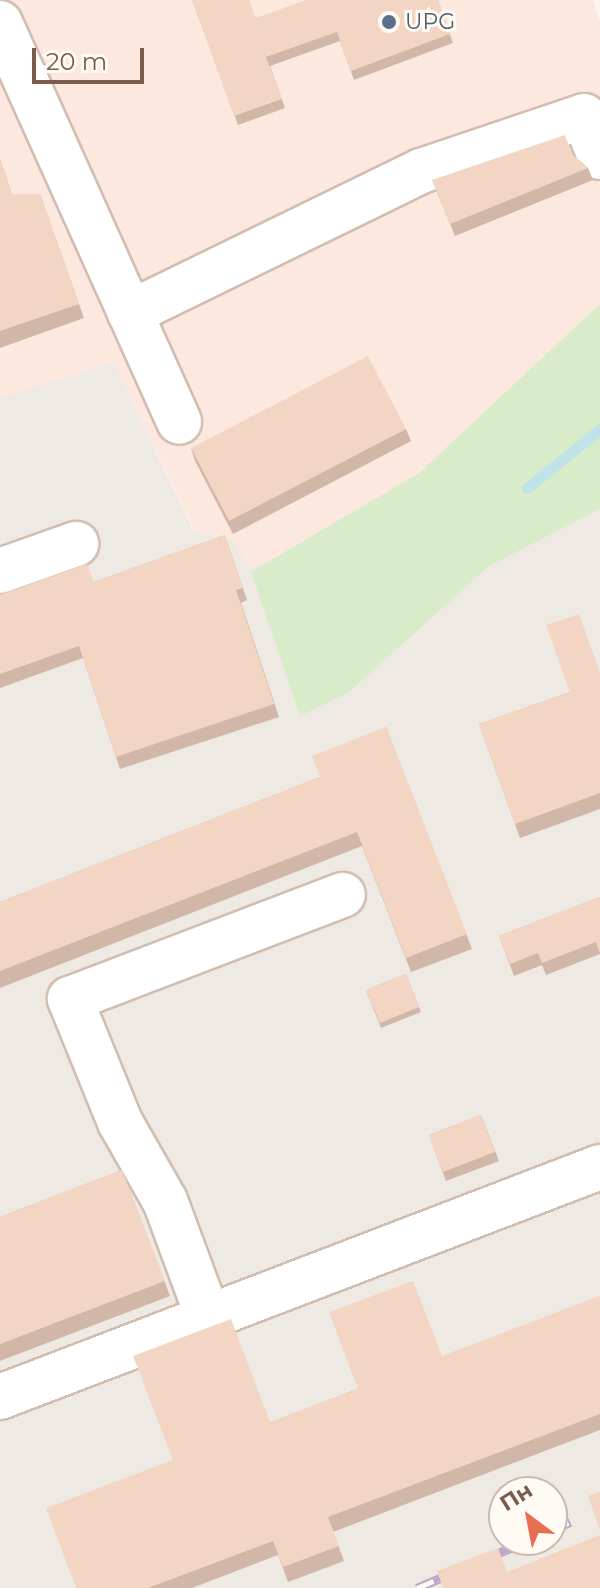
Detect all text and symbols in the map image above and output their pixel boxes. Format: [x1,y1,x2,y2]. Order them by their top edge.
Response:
place label: UPG [405,9,455,35]
marker: UPG [380,13,398,31]
scale bar [36,32,148,82]
text: 20 m [46,47,107,76]
north arrow [488,1476,568,1556]
text: Пн [495,1477,537,1517]

